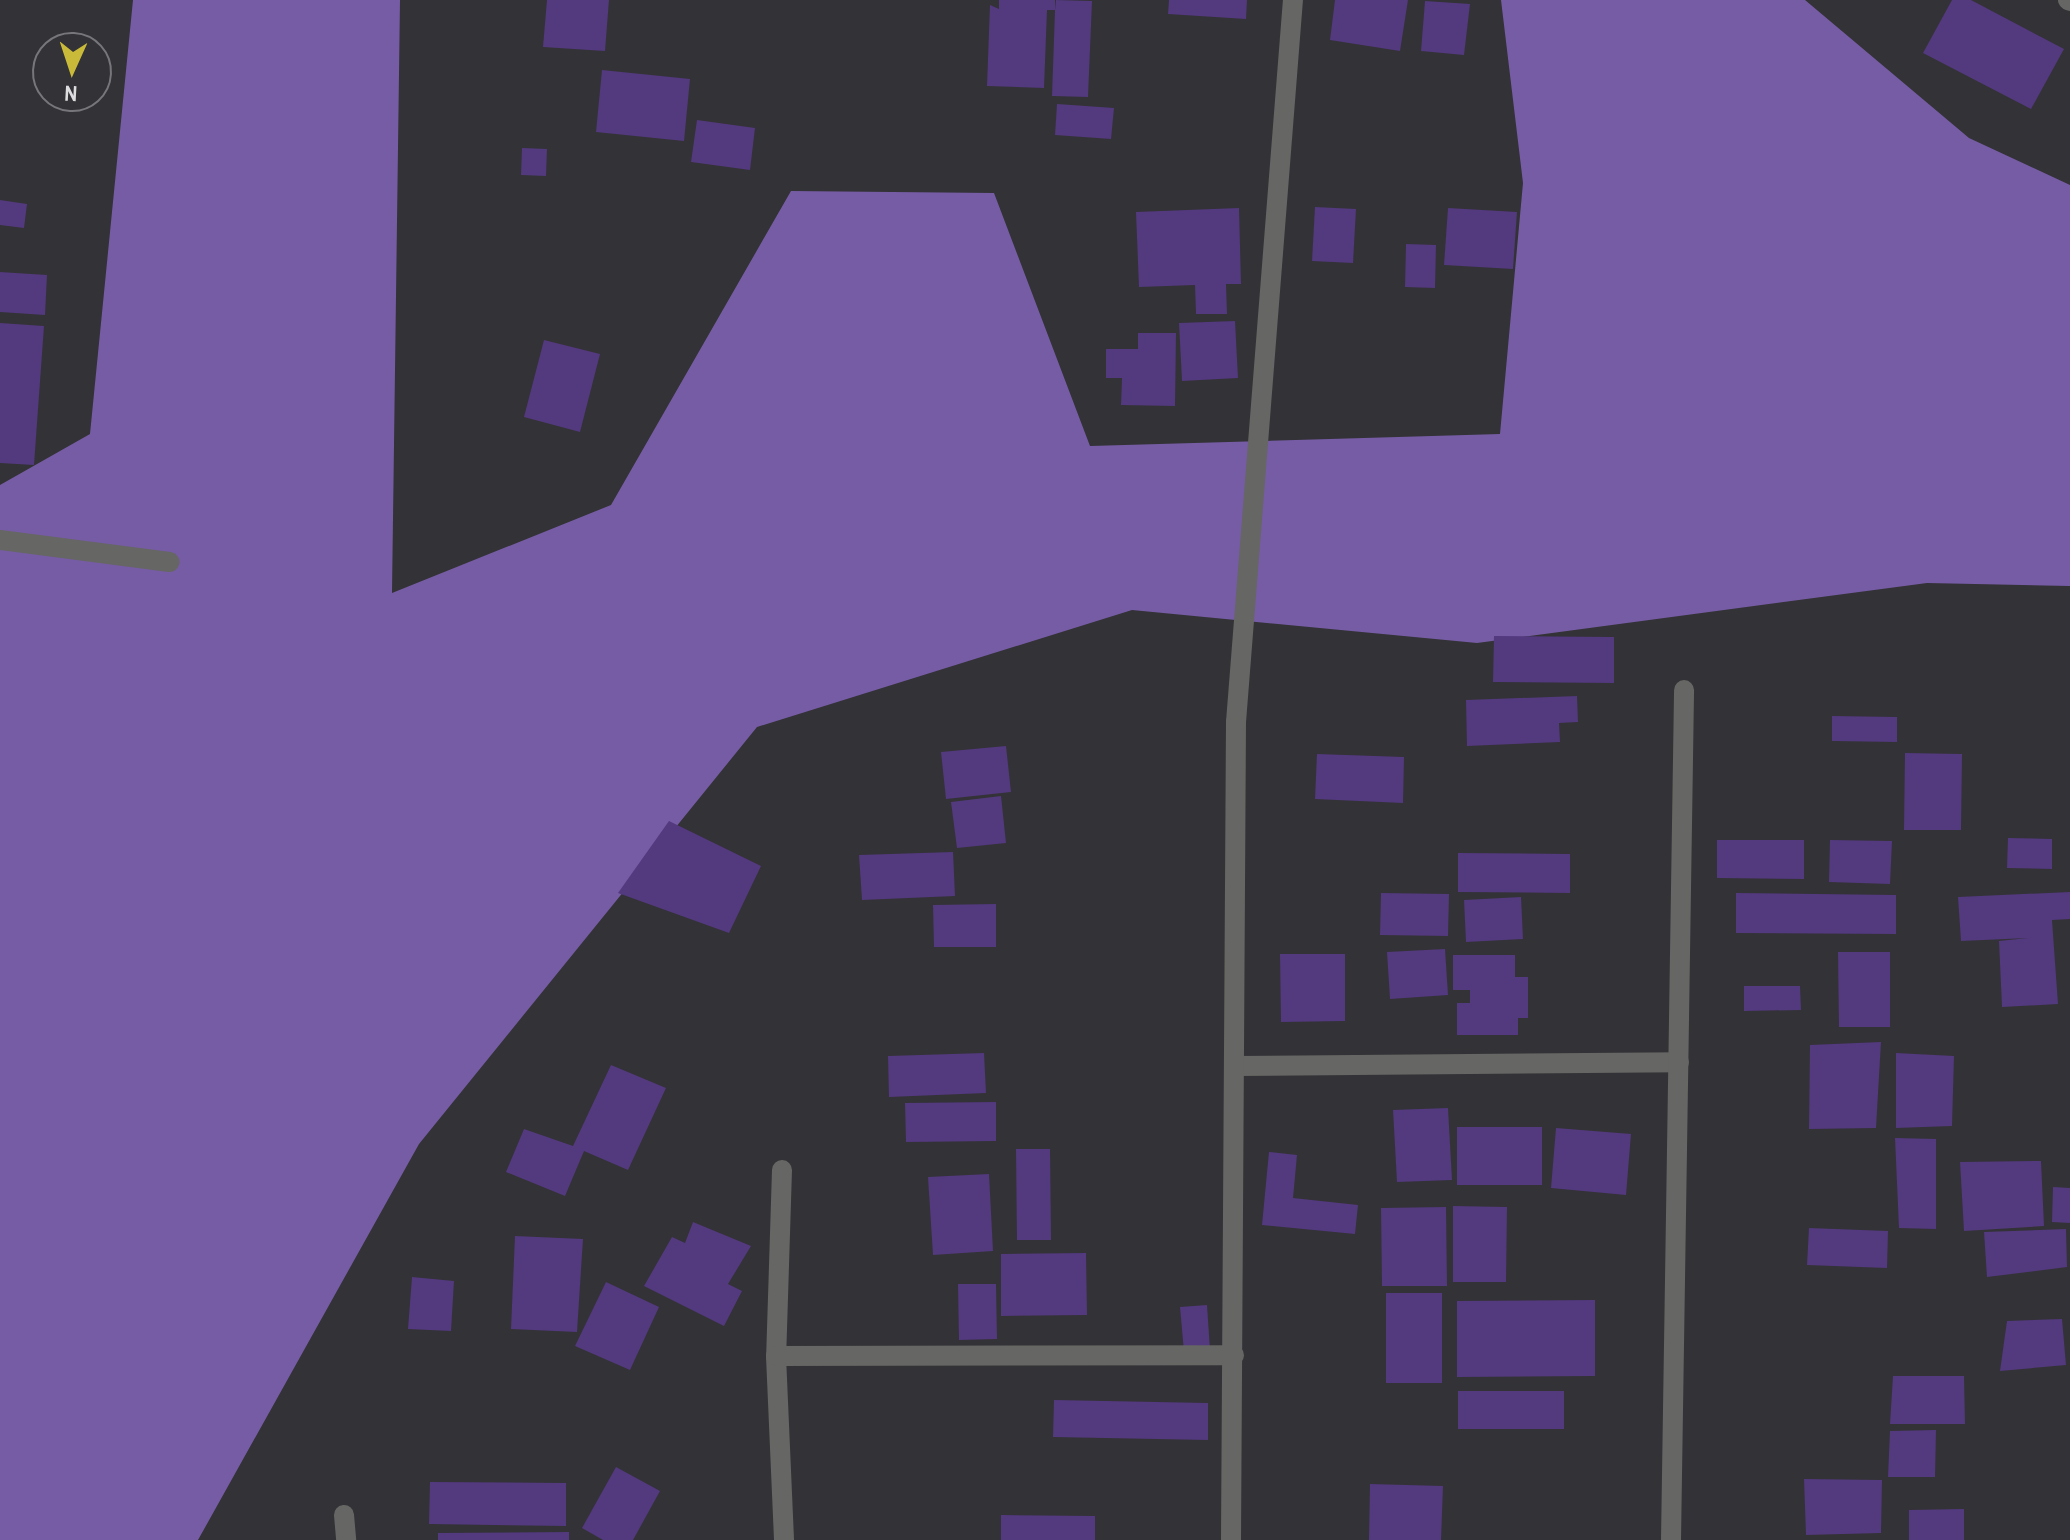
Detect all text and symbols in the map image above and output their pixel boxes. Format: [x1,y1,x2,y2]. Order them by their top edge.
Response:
north arrow [32,32,112,112]
text: N [64,79,78,109]

